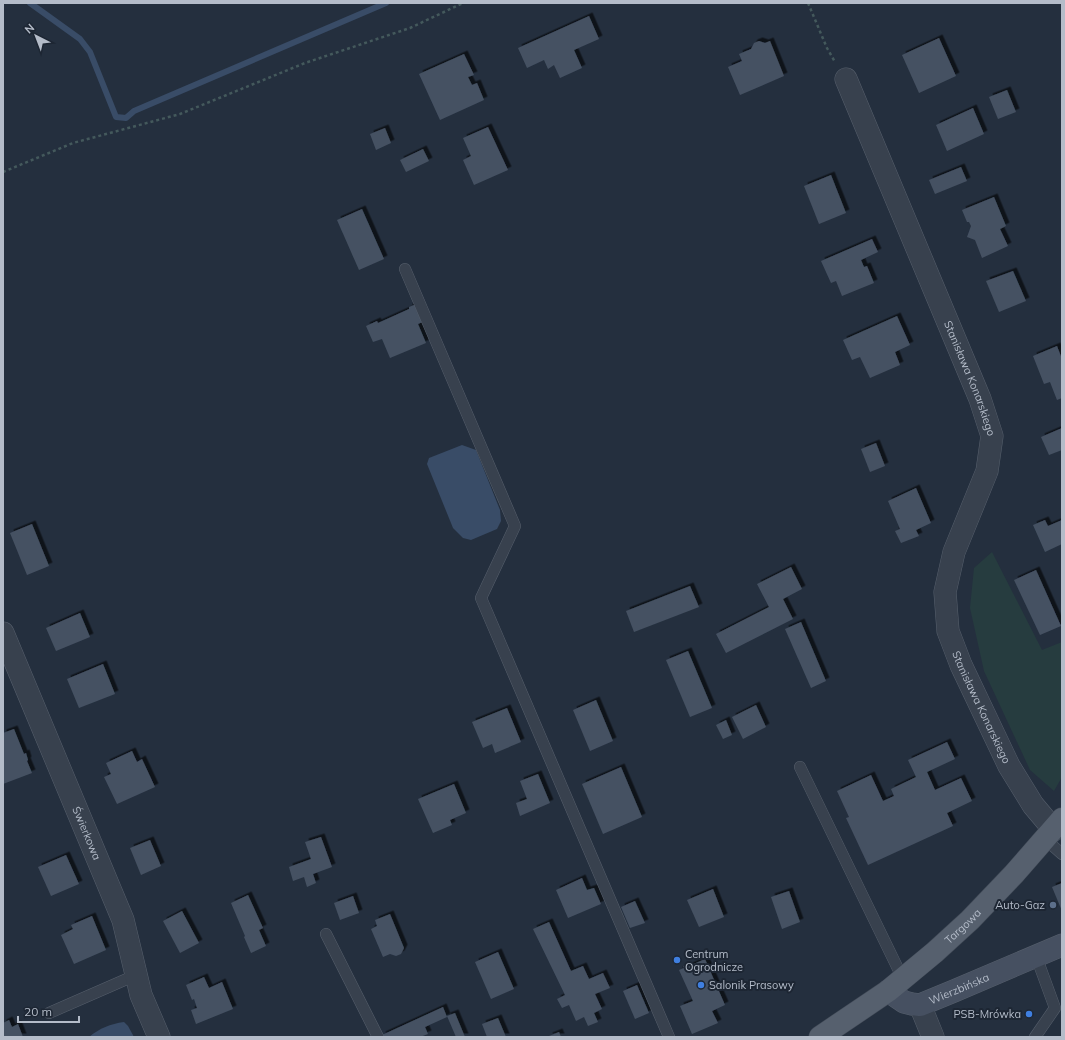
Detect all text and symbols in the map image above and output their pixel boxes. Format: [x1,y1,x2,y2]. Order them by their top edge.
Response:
north arrow [16,16,56,56]
text: N [22,21,37,37]
street label: Stanisława Konarskiego [941,319,999,438]
street label: Stanisława Konarskiego [949,649,1014,766]
street label: Świerkowa [69,804,104,862]
place label: Auto-Gaz [995,898,1045,912]
marker: Auto-Gaz [1048,900,1058,910]
street label: Targowa [941,906,984,947]
place label: Centrum Ogrodnicze [685,947,743,974]
marker: Centrum Ogrodnicze [672,955,682,965]
street label: Wierzbińska [927,970,991,1008]
place label: Salonik Prasowy [709,978,794,992]
marker: Salonik Prasowy [696,980,706,990]
scale bar [18,998,79,1024]
text: 20 m [24,1004,52,1019]
place label: PSB-Mrówka [953,1007,1021,1021]
marker: PSB-Mrówka [1024,1009,1034,1019]

